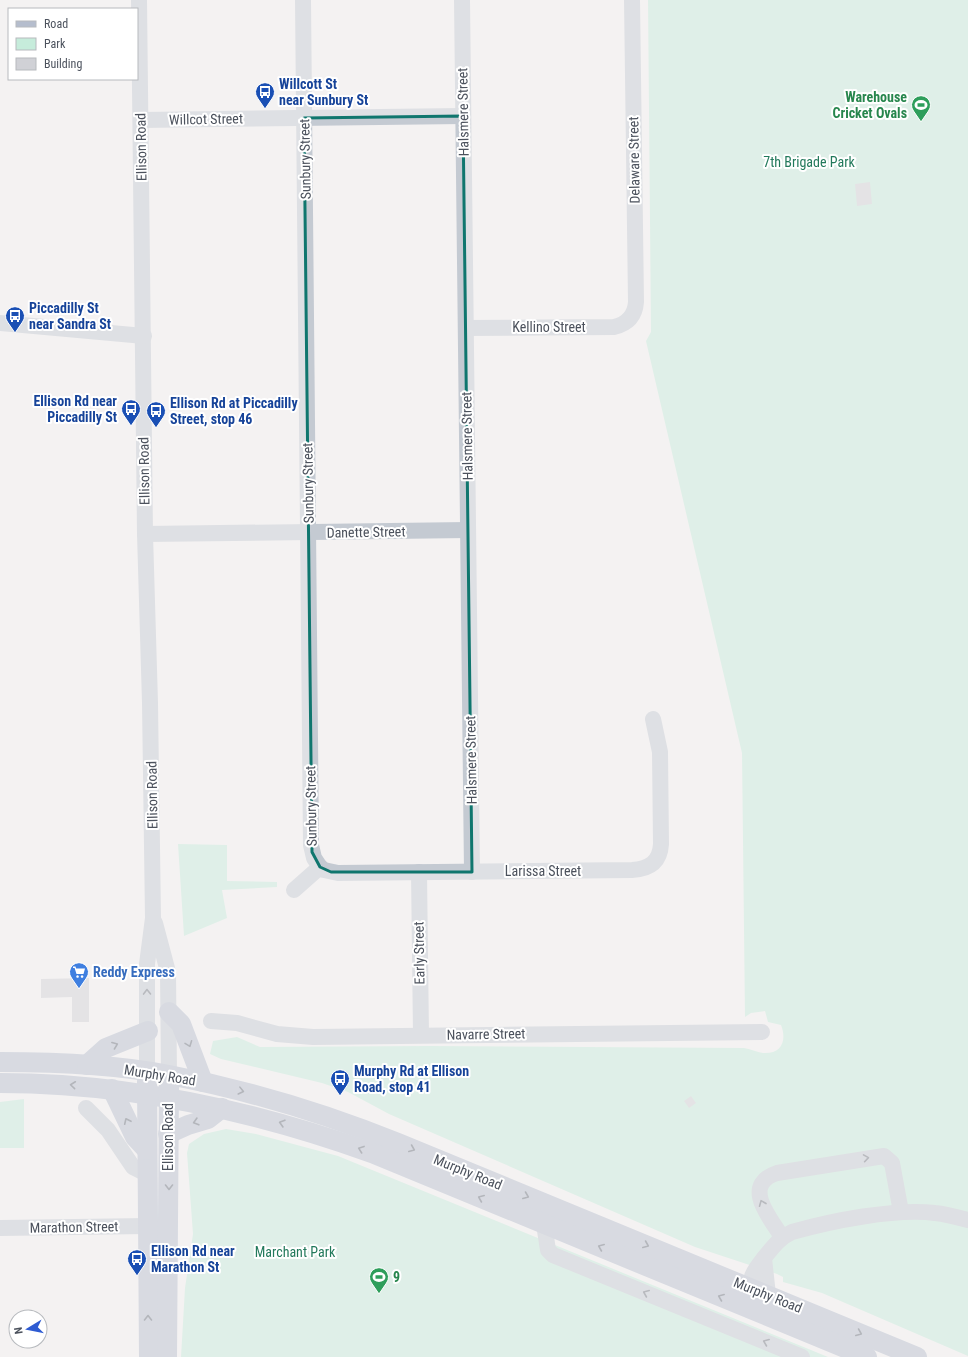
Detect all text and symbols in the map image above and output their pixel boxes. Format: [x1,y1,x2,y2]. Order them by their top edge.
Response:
legend [8,8,138,80]
text: Road [44,17,68,31]
text: Park [44,37,66,51]
text: Building [44,57,82,71]
street label: Halsmere Street [454,67,472,157]
place label: Willcott St near Sunbury St [279,76,368,108]
bus stop icon: Willcott St near Sunbury St [254,81,276,109]
place label: Warehouse Cricket Ovals [833,89,907,121]
sports icon: Warehouse Cricket Ovals [910,94,932,122]
street label: Willcot Street [169,110,243,128]
street label: Ellison Road [132,113,150,181]
street label: Delaware Street [625,116,643,204]
street label: Sunbury Street [296,119,314,199]
park label: 7th Brigade Park [763,154,855,170]
place label: Piccadilly St near Sandra St [29,300,111,332]
bus stop icon: Piccadilly St near Sandra St [4,305,26,333]
street label: Kellino Street [512,319,586,335]
street label: Halsmere Street [458,391,476,481]
place label: Ellison Rd near Piccadilly St [33,393,117,425]
place label: Ellison Rd at Piccadilly Street, stop 46 [170,395,298,427]
bus stop icon: Ellison Rd near Piccadilly St [120,398,142,426]
bus stop icon: Ellison Rd at Piccadilly Street, stop 46 [145,400,167,428]
street label: Ellison Road [135,437,153,505]
street label: Sunbury Street [299,443,317,523]
street label: Danette Street [326,523,406,541]
street label: Halsmere Street [462,715,480,805]
street label: Ellison Road [143,761,161,829]
street label: Sunbury Street [302,766,320,846]
street label: Larissa Street [505,863,581,879]
street label: Early Street [410,921,428,985]
supermarket icon: Reddy Express [68,961,90,989]
place label: Reddy Express [93,964,175,980]
one-way arrow [143,989,151,995]
street label: Navarre Street [446,1025,526,1043]
one-way arrow [184,1039,192,1047]
one-way arrow [112,1041,119,1049]
street label: Murphy Road [123,1061,197,1089]
place label: Murphy Rd at Ellison Road, stop 41 [354,1063,469,1095]
bus stop icon: Murphy Rd at Ellison Road, stop 41 [329,1068,351,1096]
one-way arrow [70,1081,76,1090]
one-way arrow [238,1086,245,1094]
street label: Ellison Road [160,1103,176,1171]
one-way arrow [124,1118,132,1125]
one-way arrow [193,1118,199,1126]
one-way arrow [278,1119,285,1128]
one-way arrow [409,1144,416,1152]
one-way arrow [357,1145,364,1153]
street label: Murphy Road [431,1151,505,1193]
one-way arrow [863,1154,869,1163]
one-way arrow [165,1184,173,1190]
one-way arrow [523,1191,530,1199]
one-way arrow [478,1194,485,1202]
one-way arrow [759,1200,767,1208]
street label: Marathon Street [30,1218,118,1236]
one-way arrow [643,1241,650,1249]
place label: Ellison Rd near Marathon St [151,1243,235,1275]
park label: Marchant Park [255,1244,336,1260]
one-way arrow [598,1244,605,1252]
bus stop icon: Ellison Rd near Marathon St [126,1248,148,1276]
sports icon: 9 [368,1266,390,1294]
place label: 9 [393,1269,400,1285]
street label: Murphy Road [731,1274,805,1316]
one-way arrow [642,1290,650,1298]
one-way arrow [718,1293,725,1301]
north arrow [8,1309,48,1349]
one-way arrow [144,1315,152,1321]
text: N [12,1326,26,1335]
one-way arrow [855,1328,862,1336]
one-way arrow [762,1339,769,1347]

